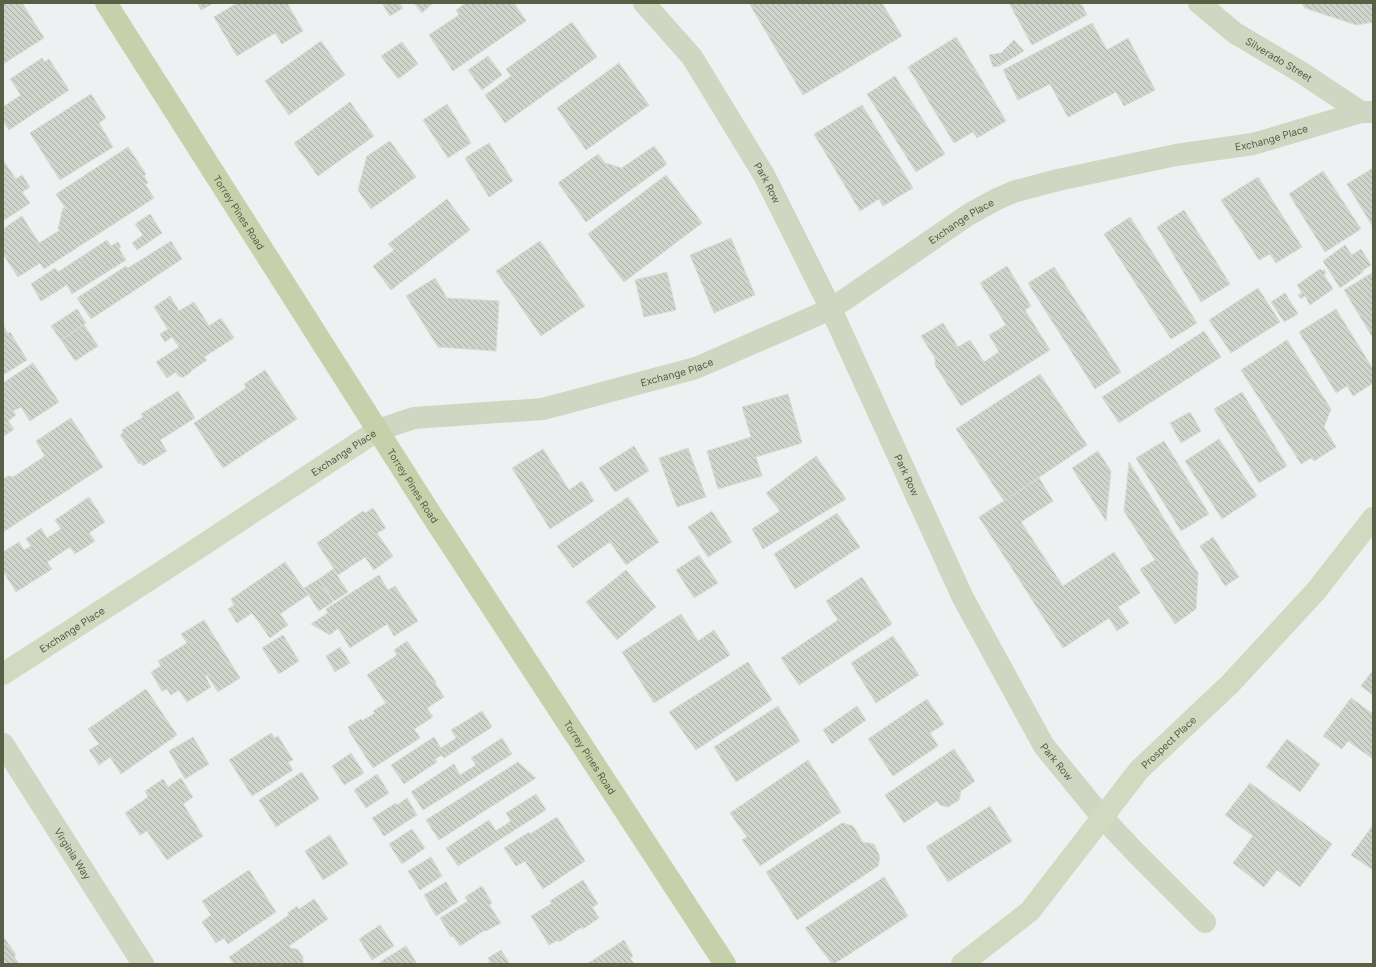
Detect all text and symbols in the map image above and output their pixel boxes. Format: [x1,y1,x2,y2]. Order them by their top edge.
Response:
street label: Silverado Street [1244,35,1315,84]
street label: Exchange Place [1234,122,1309,153]
street label: Park Row [752,160,783,205]
street label: Torrey Pines Road [211,173,267,252]
street label: Exchange Place [926,196,996,246]
street label: Exchange Place [639,355,715,389]
street label: Exchange Place [309,427,378,478]
street label: Torrey Pines Road [385,446,441,525]
street label: Park Row [892,452,922,498]
street label: Exchange Place [37,604,107,655]
street label: Prospect Place [1139,713,1199,771]
street label: Torrey Pines Road [561,718,618,796]
street label: Park Row [1038,741,1076,783]
street label: Virginia Way [52,826,94,882]

